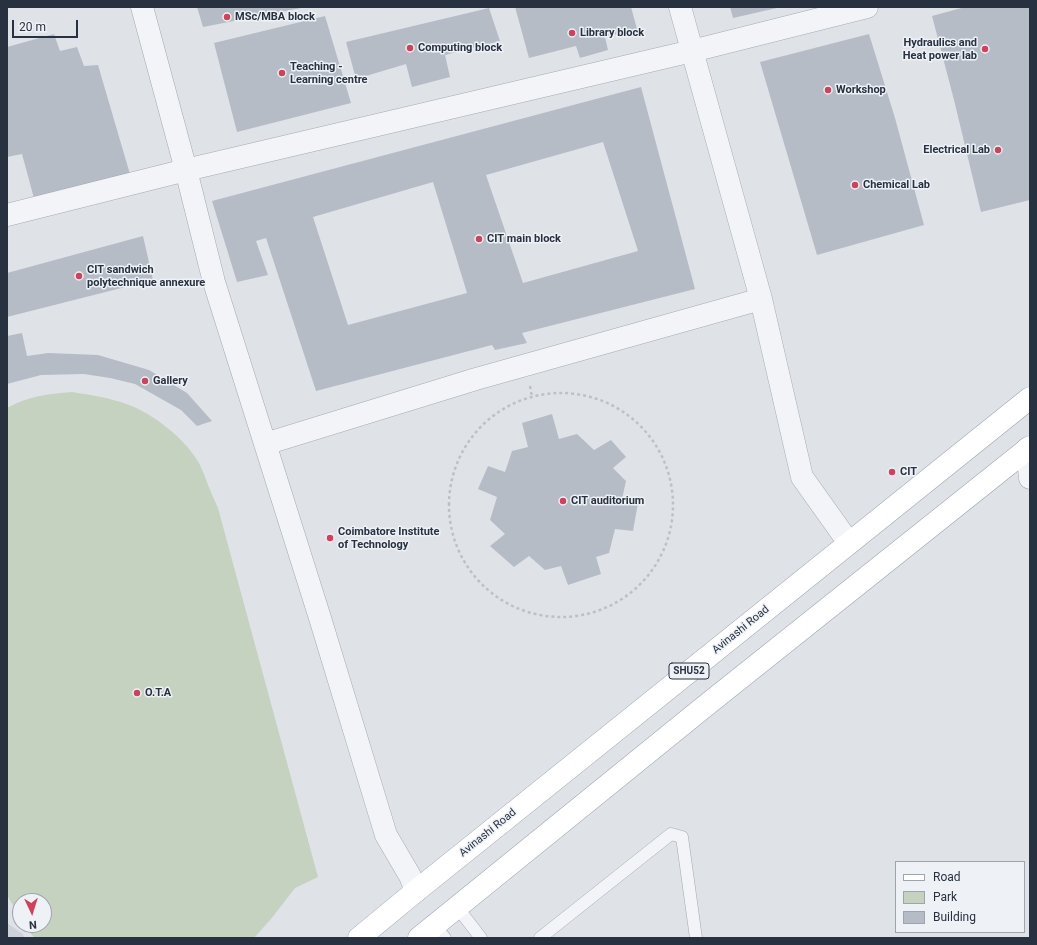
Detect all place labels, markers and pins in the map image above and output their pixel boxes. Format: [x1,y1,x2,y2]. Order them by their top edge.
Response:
place label: MSc/MBA block [235,10,315,24]
marker: MSc/MBA block [222,12,232,22]
place label: Library block [580,26,644,40]
marker: Library block [567,28,577,38]
place label: Hydraulics and Heat power lab [903,36,977,62]
place label: Computing block [418,41,502,55]
marker: Computing block [405,43,415,53]
marker: Hydraulics and Heat power lab [980,44,990,54]
place label: Teaching - Learning centre [290,60,367,86]
marker: Teaching - Learning centre [277,68,287,78]
place label: Workshop [836,83,886,97]
marker: Workshop [823,85,833,95]
place label: Electrical Lab [923,143,990,157]
marker: Electrical Lab [993,145,1003,155]
place label: Chemical Lab [863,178,930,192]
marker: Chemical Lab [850,180,860,190]
place label: CIT main block [487,232,561,246]
marker: CIT main block [474,234,484,244]
place label: CIT sandwich polytechnique annexure [87,263,205,289]
marker: CIT sandwich polytechnique annexure [74,271,84,281]
place label: Gallery [153,374,188,388]
marker: Gallery [140,376,150,386]
place label: CIT [900,465,917,479]
marker: CIT [887,467,897,477]
place label: CIT auditorium [571,494,644,508]
marker: CIT auditorium [558,496,568,506]
place label: Coimbatore Institute of Technology [338,525,440,551]
marker: Coimbatore Institute of Technology [325,533,335,543]
place label: O.T.A [145,686,171,700]
marker: O.T.A [132,688,142,698]

